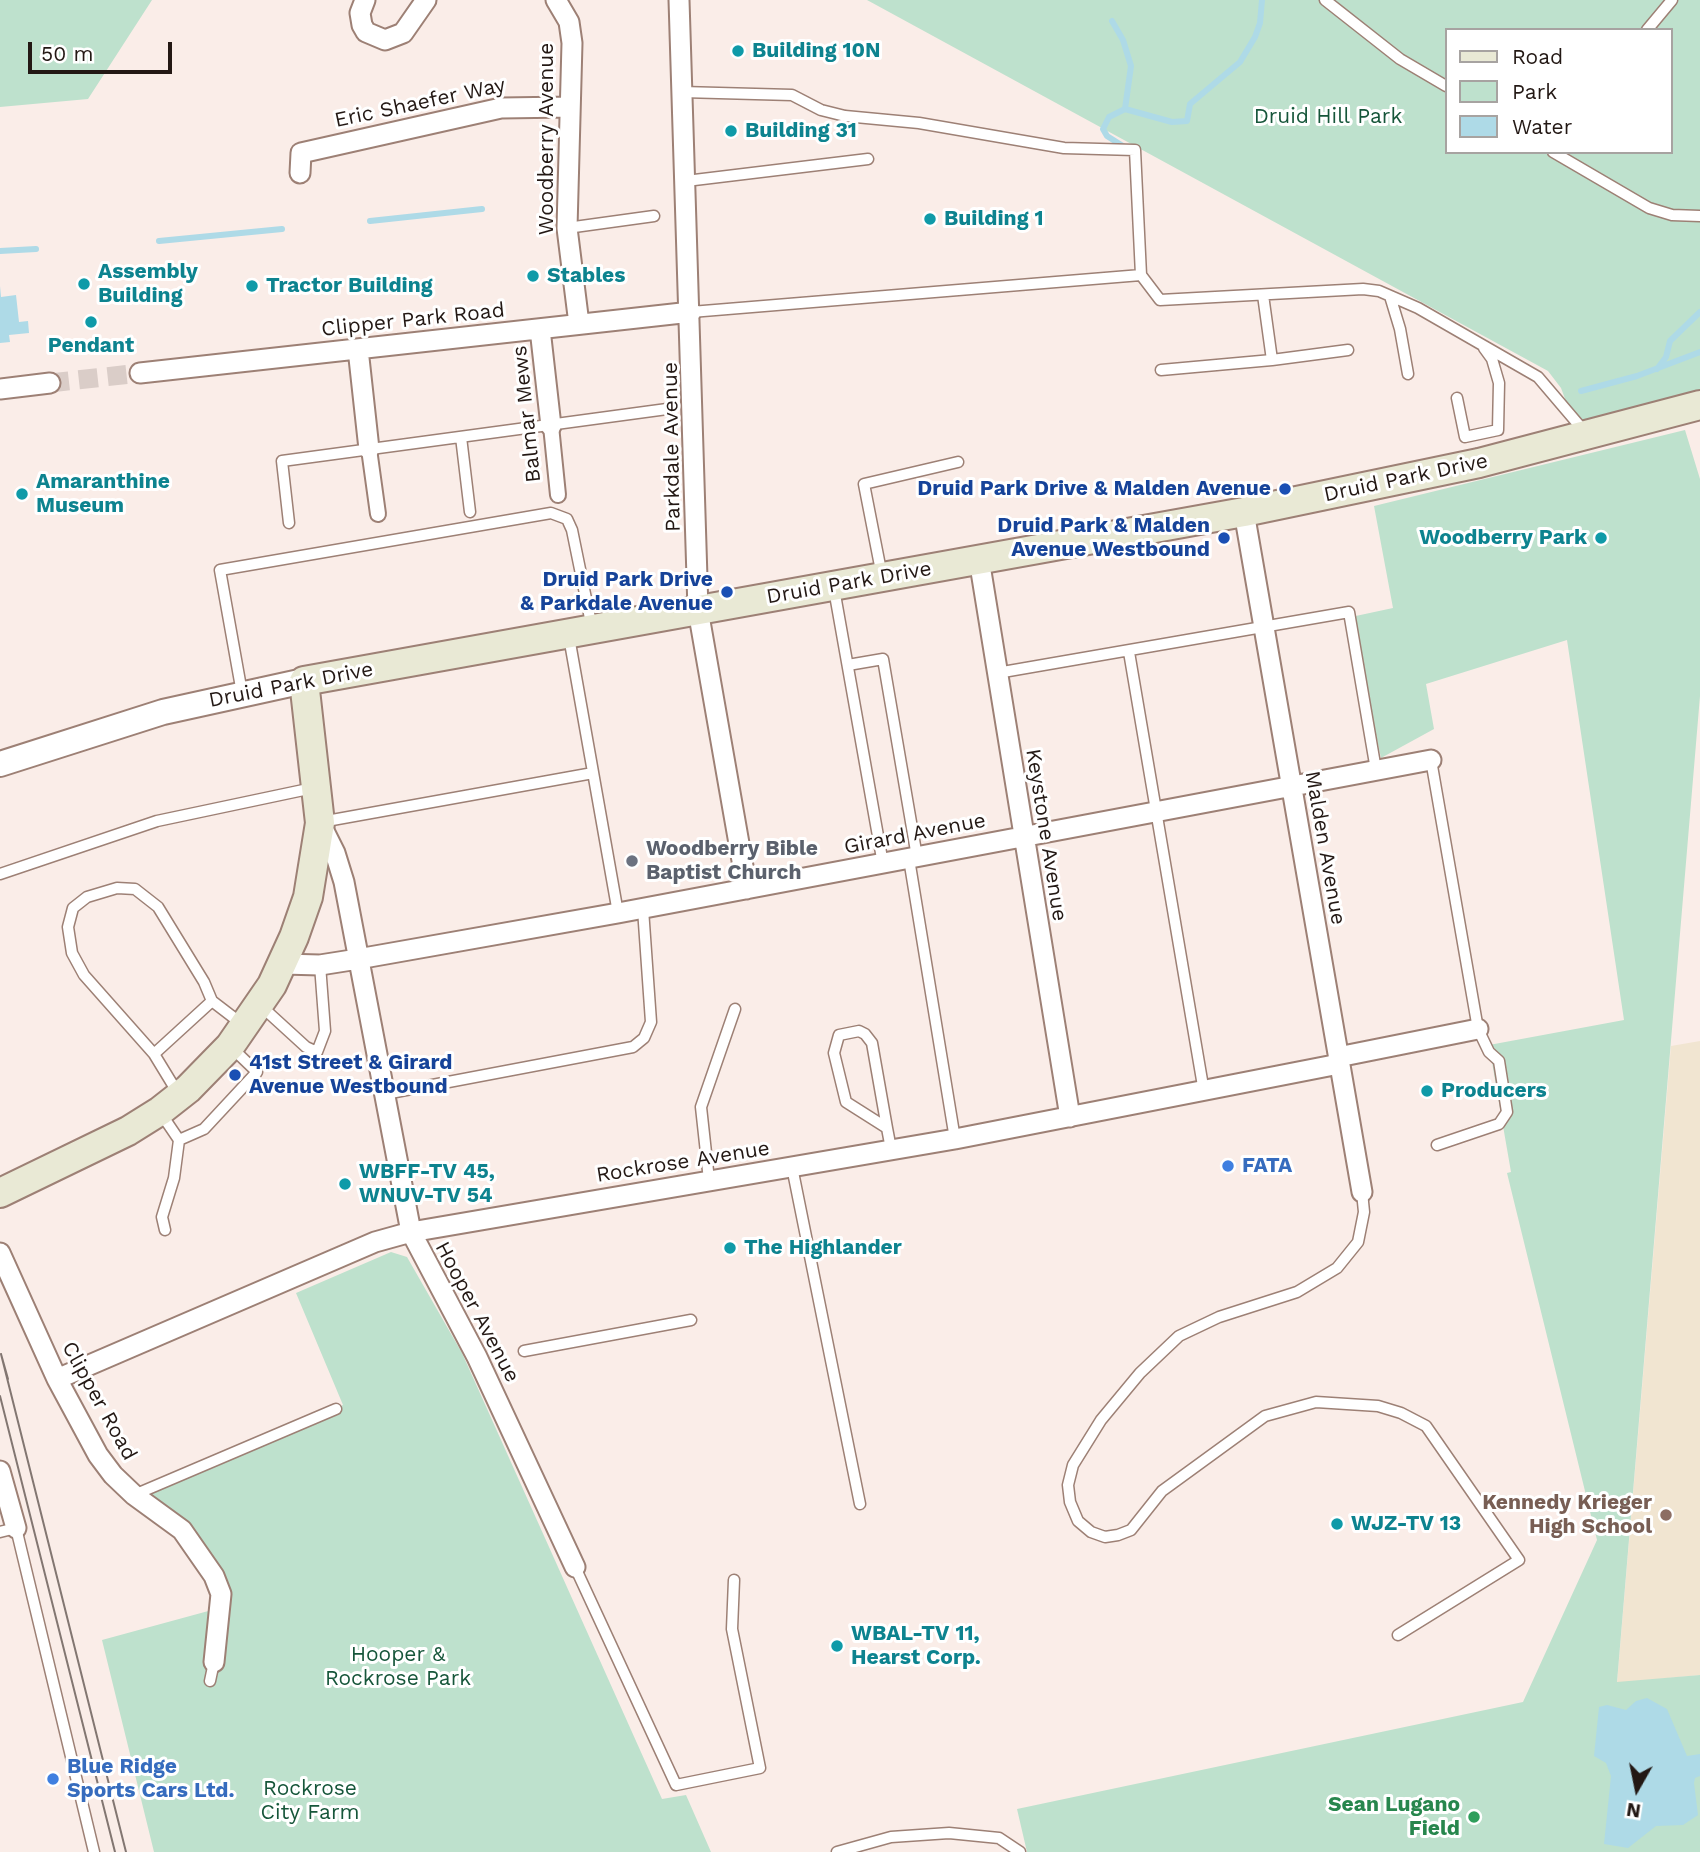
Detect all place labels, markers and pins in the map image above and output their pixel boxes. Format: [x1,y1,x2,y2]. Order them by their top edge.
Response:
place label: Building 10N [752,38,881,64]
marker: Building 10N [730,43,746,59]
place label: Building 31 [745,118,857,144]
marker: Building 31 [723,123,739,139]
place label: Building 1 [944,206,1043,232]
marker: Building 1 [922,211,938,227]
place label: Assembly Building [98,259,198,309]
place label: Stables [547,263,625,289]
marker: Stables [525,268,541,284]
place label: Tractor Building [266,273,432,299]
marker: Assembly Building [76,276,92,292]
marker: Tractor Building [244,278,260,294]
marker: Pendant [83,314,99,330]
place label: Pendant [48,333,134,359]
place label: Amaranthine Museum [36,469,170,519]
place label: Druid Park Drive & Malden Avenue [917,476,1271,502]
marker: Druid Park Drive & Malden Avenue [1277,481,1293,497]
marker: Amaranthine Museum [14,486,30,502]
place label: Druid Park & Malden Avenue Westbound [997,513,1210,563]
place label: Woodberry Park [1419,525,1587,551]
marker: Druid Park & Malden Avenue Westbound [1216,530,1232,546]
marker: Woodberry Park [1593,530,1609,546]
place label: Druid Park Drive & Parkdale Avenue [520,567,713,617]
marker: Druid Park Drive & Parkdale Avenue [719,584,735,600]
place label: Woodberry Bible Baptist Church [646,836,818,886]
marker: Woodberry Bible Baptist Church [624,853,640,869]
place label: 41st Street & Girard Avenue Westbound [249,1050,452,1100]
marker: 41st Street & Girard Avenue Westbound [227,1067,243,1083]
place label: Producers [1441,1078,1547,1104]
marker: Producers [1419,1083,1435,1099]
place label: FATA [1242,1153,1292,1179]
marker: FATA [1220,1158,1236,1174]
place label: WBFF-TV 45, WNUV-TV 54 [359,1159,495,1209]
marker: WBFF-TV 45, WNUV-TV 54 [337,1176,353,1192]
place label: The Highlander [744,1235,902,1261]
marker: The Highlander [722,1240,738,1256]
place label: Kennedy Krieger High School [1482,1490,1652,1540]
marker: Kennedy Krieger High School [1658,1507,1674,1523]
place label: WJZ-TV 13 [1351,1511,1461,1537]
marker: WJZ-TV 13 [1329,1516,1345,1532]
place label: WBAL-TV 11, Hearst Corp. [851,1621,981,1671]
marker: WBAL-TV 11, Hearst Corp. [829,1638,845,1654]
place label: Blue Ridge Sports Cars Ltd. [67,1754,235,1804]
marker: Blue Ridge Sports Cars Ltd. [45,1771,61,1787]
place label: Sean Lugano Field [1328,1792,1460,1842]
marker: Sean Lugano Field [1466,1809,1482,1825]

